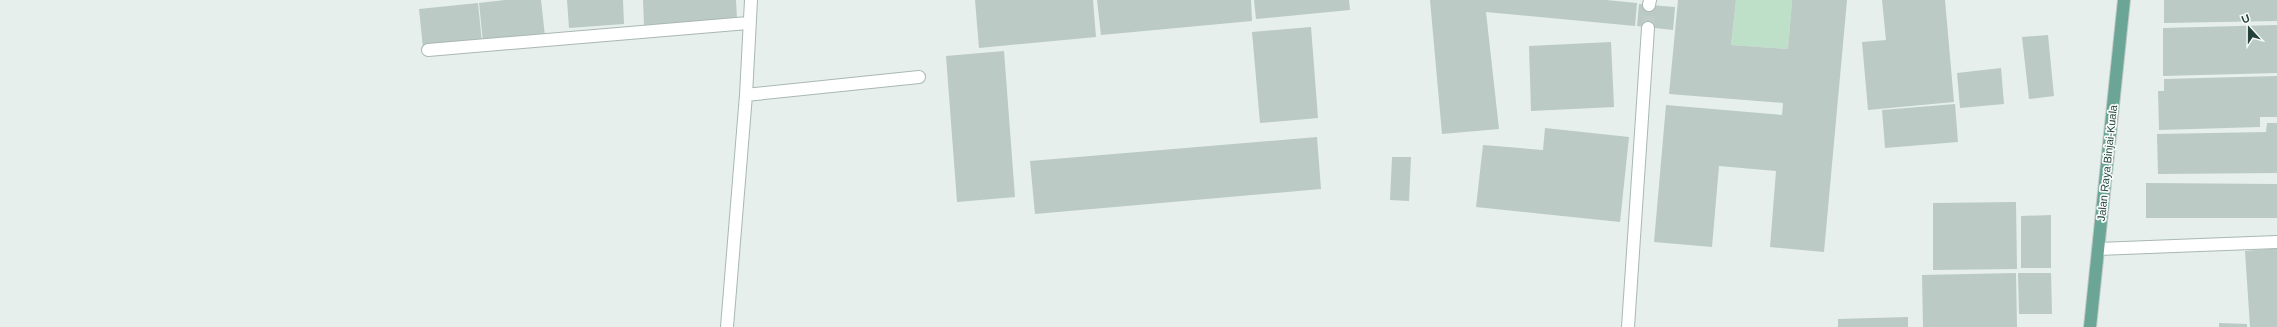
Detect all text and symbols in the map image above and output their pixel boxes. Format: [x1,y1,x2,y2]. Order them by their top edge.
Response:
north arrow [2229,8,2269,48]
text: U [2240,12,2251,26]
street label: Jalan Raya Binjai-Kuala [2095,103,2119,222]

